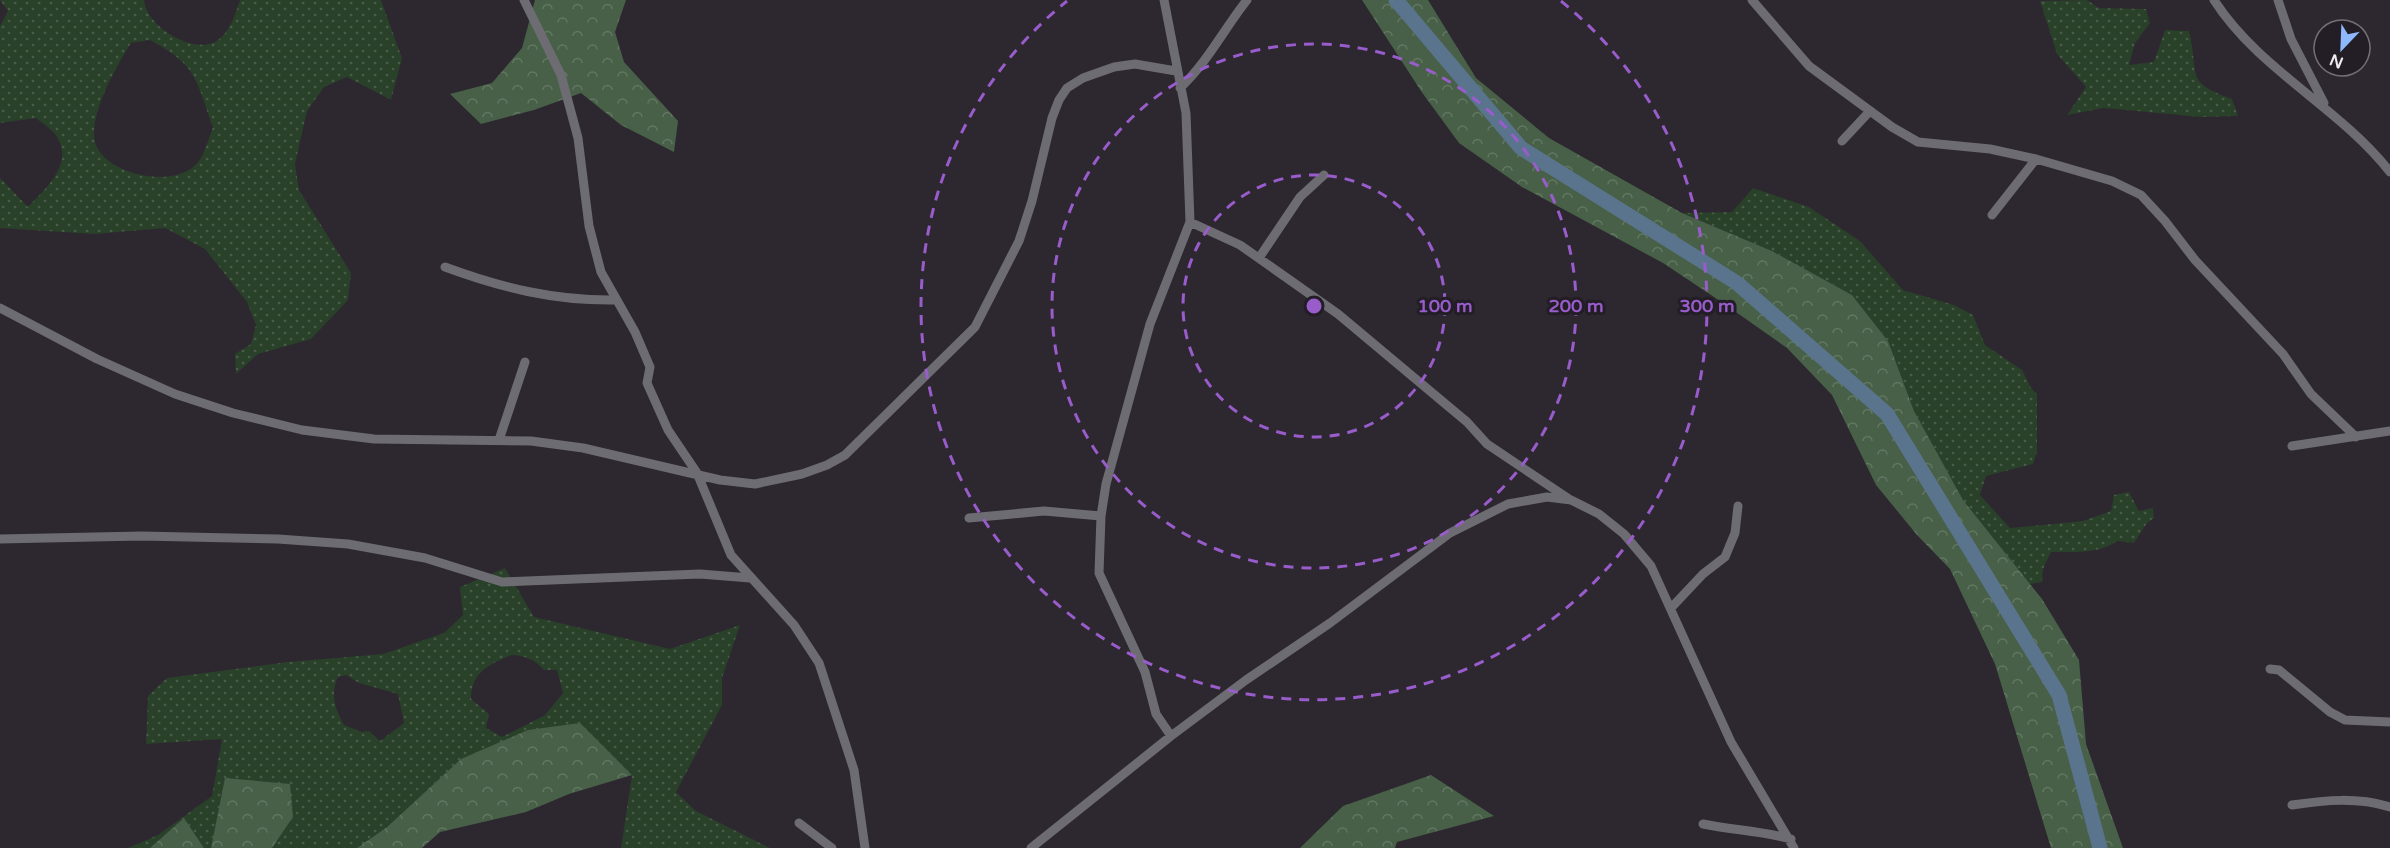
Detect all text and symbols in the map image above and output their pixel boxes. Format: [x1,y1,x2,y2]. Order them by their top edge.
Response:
north arrow [2312,18,2372,78]
text: N [2327,49,2346,73]
text: 100 m [1417,295,1473,317]
text: 200 m [1548,295,1604,317]
text: 300 m [1679,295,1735,317]
centre of rings [1304,296,1324,316]

